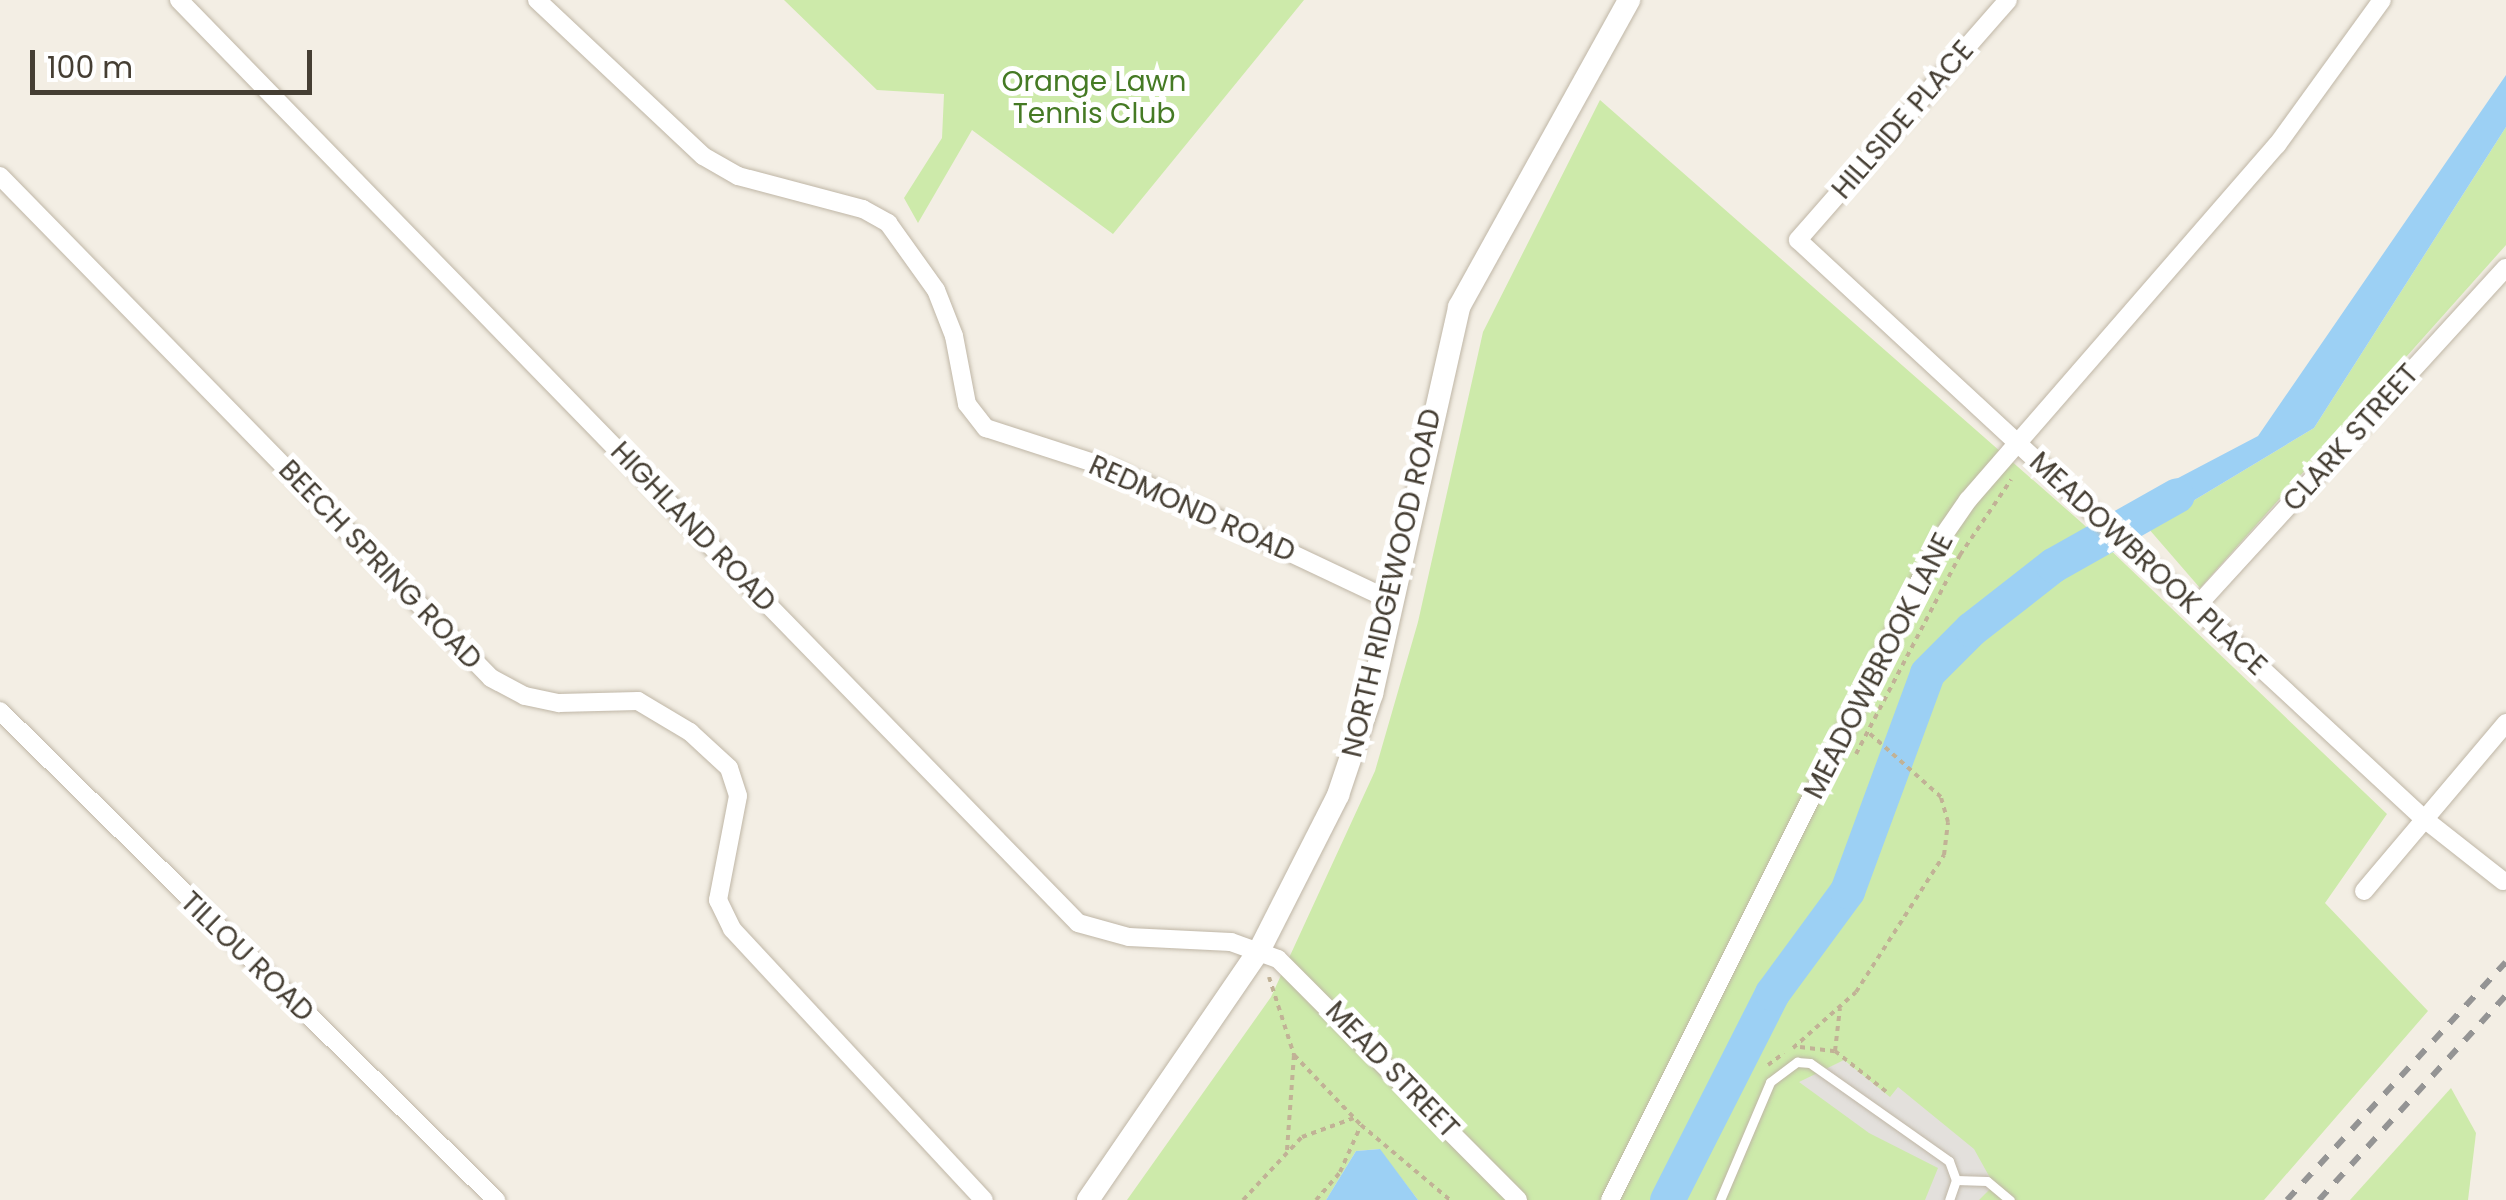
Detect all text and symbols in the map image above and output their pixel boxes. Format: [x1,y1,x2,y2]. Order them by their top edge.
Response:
scale bar [35,30,318,92]
street label: HILLSIDE PLACE [1825,34,1981,206]
text: 100 m [47,46,133,89]
park label: Orange Lawn Tennis Club [1002,65,1186,131]
street label: CLARK STREET [2276,358,2426,518]
street label: NORTH RIDGEWOOD ROAD [1335,405,1449,761]
street label: HIGHLAND ROAD [603,435,783,619]
street label: MEADOWBROOK PLACE [2022,445,2274,683]
street label: REDMOND ROAD [1084,449,1300,569]
street label: BEECH SPRING ROAD [272,453,488,677]
street label: MEADOWBROOK LANE [1797,527,1961,805]
street label: TILLOU ROAD [173,885,321,1029]
street label: MEAD STREET [1318,995,1466,1145]

